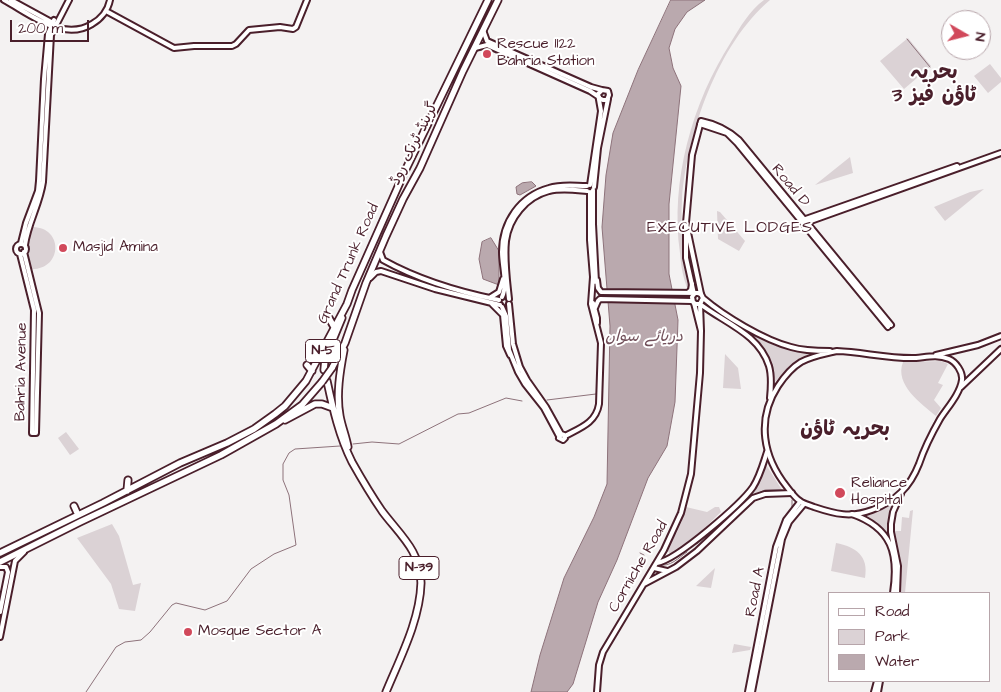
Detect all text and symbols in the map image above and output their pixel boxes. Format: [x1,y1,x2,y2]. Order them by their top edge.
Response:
scale bar [12,10,91,42]
north arrow [941,10,991,60]
text: 200 m [18,18,63,39]
text: N [969,31,990,43]
place label: Rescue 1122 Bahria Station [497,36,595,71]
marker: Rescue 1122 Bahria Station [481,48,493,60]
district label: بحریہ ٹاؤن فیز 3 [892,62,976,109]
street label: گرینڈ ٹرنک روڈ [387,100,443,188]
street label: Road D [767,161,813,211]
street label: Grand Trunk Road [314,201,384,327]
district label: EXECUTIVE LODGES [645,219,815,239]
place label: Masjid Amina [73,239,158,257]
marker: Masjid Amina [57,242,69,254]
street label: Bahria Avenue [12,323,32,421]
water label: دریائے سواں [605,328,683,348]
road number: N-5 [306,340,340,362]
district label: بحریہ ٹاؤن [800,419,890,443]
place label: Reliance Hospital [851,475,907,510]
marker: Reliance Hospital [833,486,847,500]
street label: Corniche Road [606,518,672,616]
road number: N-39 [399,556,439,580]
street label: Road A [742,566,770,618]
legend [828,592,991,682]
text: Road [875,601,909,622]
place label: Mosque Sector A [198,623,321,641]
marker: Mosque Sector A [182,626,194,638]
text: Park [875,626,910,647]
text: Water [875,651,919,672]

